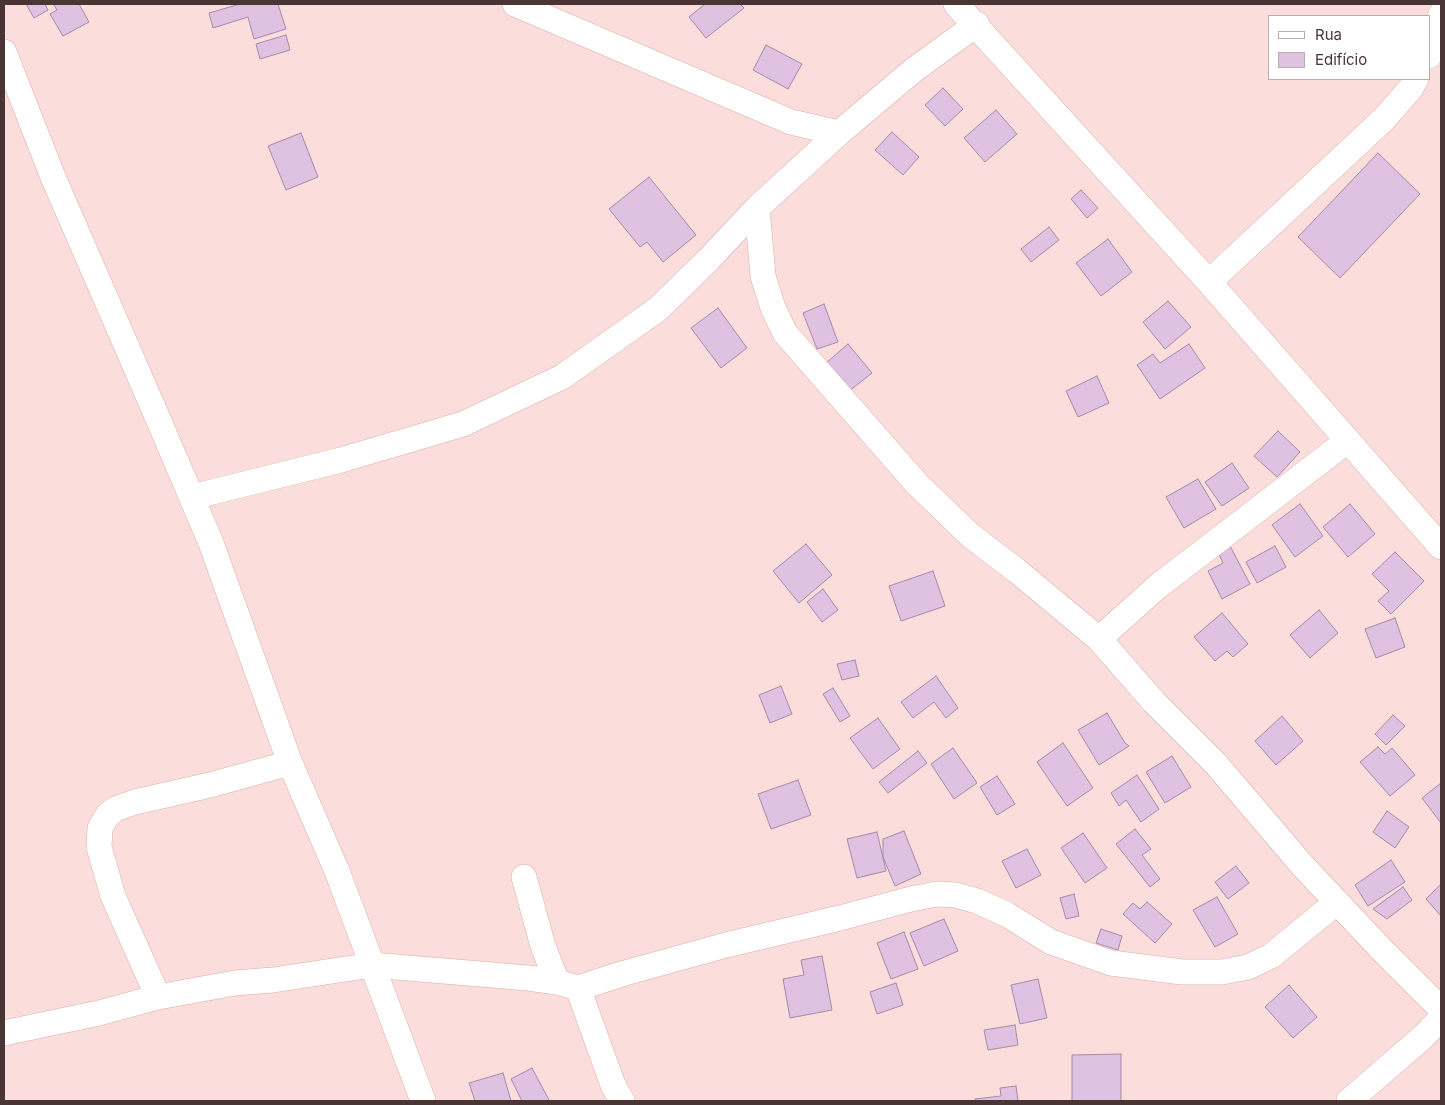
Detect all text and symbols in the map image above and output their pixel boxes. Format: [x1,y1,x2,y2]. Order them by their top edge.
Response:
legend [1268,15,1430,80]
text: Rua [1315,25,1342,44]
text: Edifício [1315,50,1367,69]

